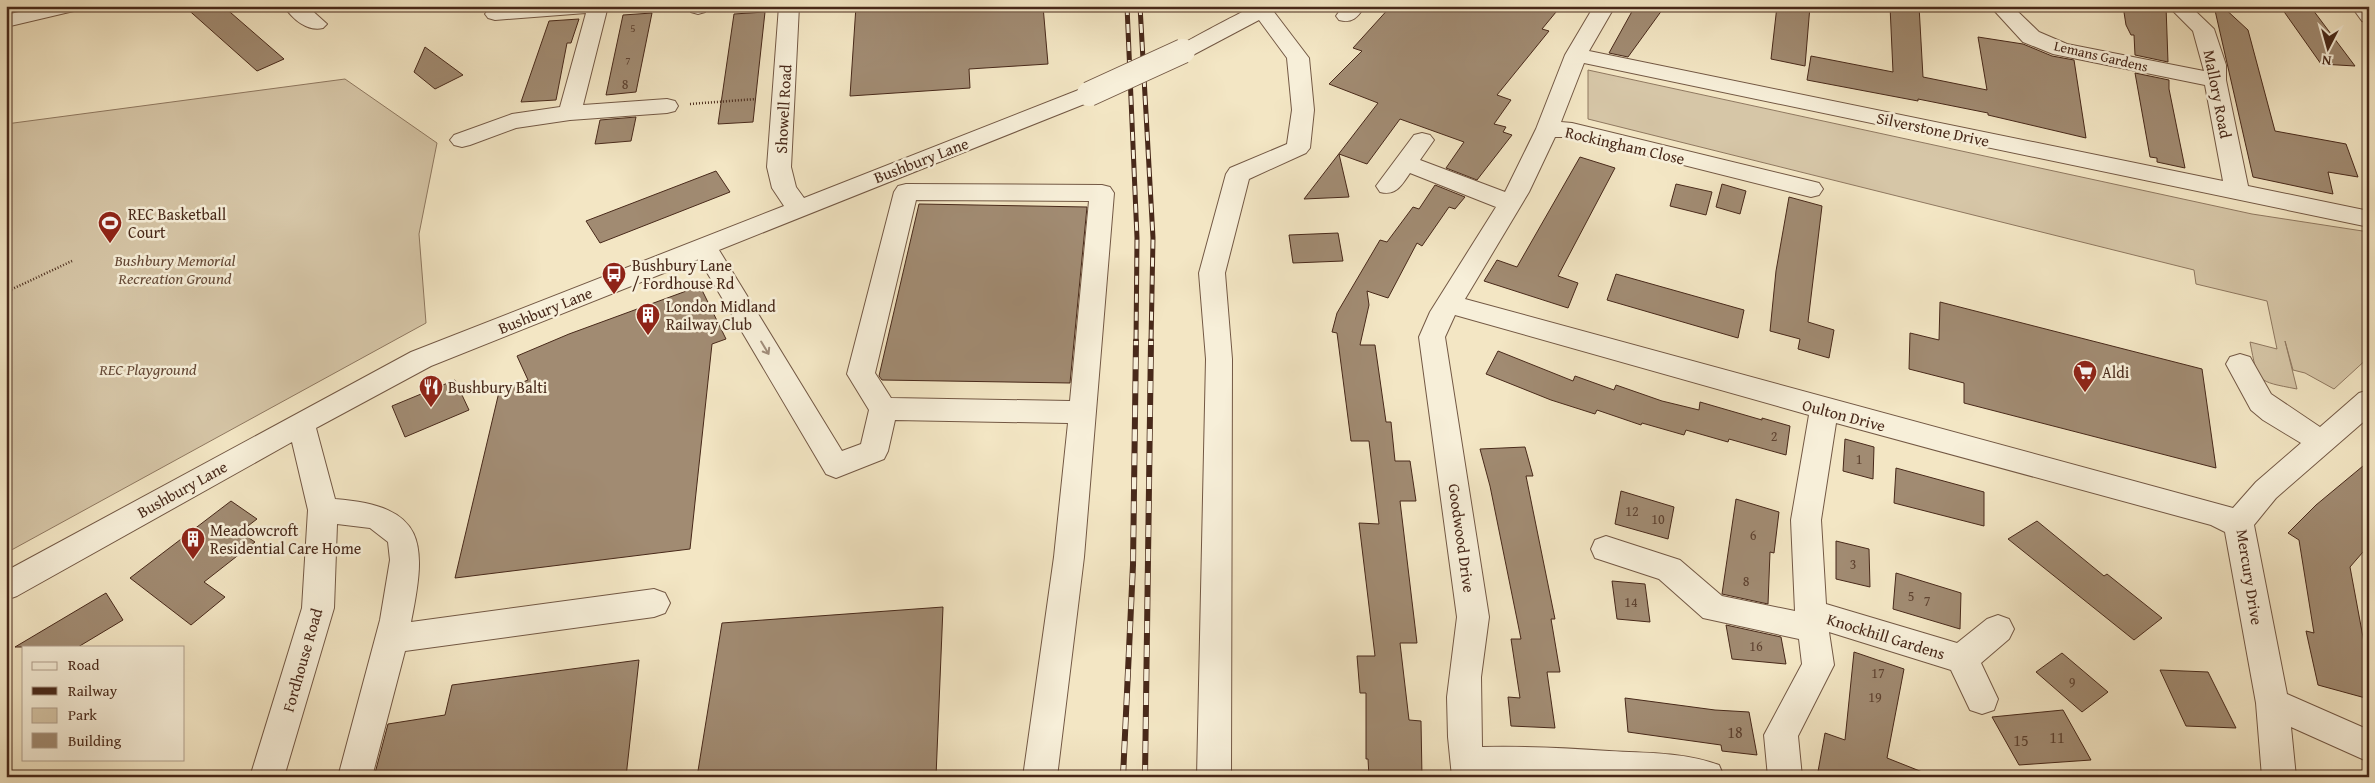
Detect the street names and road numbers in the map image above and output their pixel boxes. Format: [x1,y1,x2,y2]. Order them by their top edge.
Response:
street label: Lemans Gardens [2052,35,2150,77]
street label: Mallory Road [2198,48,2238,141]
street label: Showell Road [769,63,797,154]
street label: Silverstone Drive [1874,105,1992,153]
street label: Rockingham Close [1563,120,1687,170]
street label: Bushbury Lane [870,131,972,189]
street label: Bushbury Lane [494,280,596,340]
street label: Oulton Drive [1800,392,1888,438]
street label: Bushbury Lane [132,454,232,524]
street label: Goodwood Drive [1442,482,1482,594]
street label: Mercury Drive [2231,527,2269,627]
street label: Fordhouse Road [276,605,328,715]
street label: Knockhill Gardens [1824,607,1948,665]

